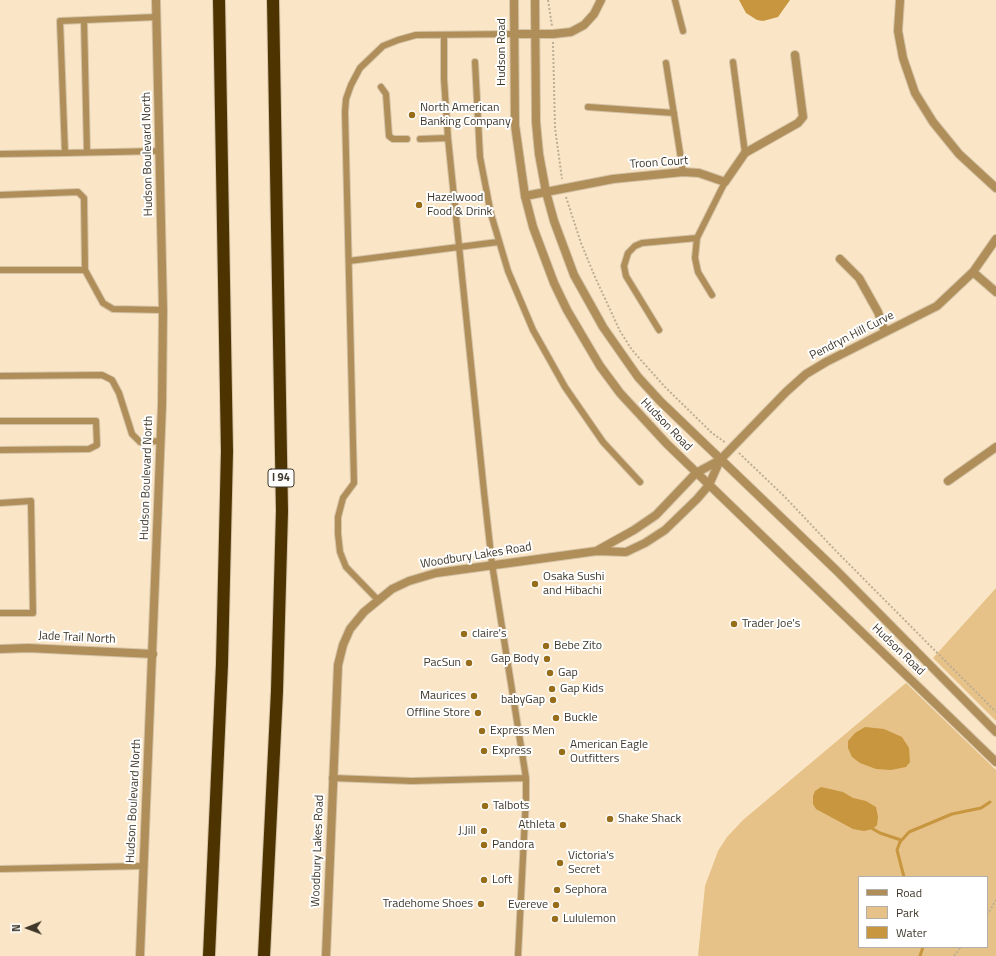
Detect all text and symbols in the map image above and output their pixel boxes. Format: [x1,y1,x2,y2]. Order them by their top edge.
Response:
street label: Hudson Road [495,18,509,86]
street label: Hudson Boulevard North [140,92,156,216]
place label: North American Banking Company [420,101,511,129]
marker: North American Banking Company [407,110,417,120]
street label: Troon Court [629,154,689,172]
place label: Hazelwood Food & Drink [427,191,492,219]
marker: Hazelwood Food & Drink [414,200,424,210]
street label: Pendryn Hill Curve [808,309,896,363]
street label: Hudson Road [637,396,695,454]
street label: Hudson Boulevard North [138,416,156,540]
road number: I 94 [268,469,294,487]
street label: Woodbury Lakes Road [419,540,533,572]
place label: Osaka Sushi and Hibachi [543,570,604,598]
marker: Osaka Sushi and Hibachi [530,579,540,589]
place label: Trader Joe's [742,617,800,631]
marker: Trader Joe's [729,619,739,629]
street label: Hudson Road [869,621,927,679]
place label: claire's [472,627,507,641]
street label: Jade Trail North [38,629,116,647]
marker: claire's [459,629,469,639]
place label: Bebe Zito [554,639,602,653]
marker: Bebe Zito [541,641,551,651]
place label: Gap Body [491,652,539,666]
marker: Gap Body [542,654,552,664]
place label: PacSun [423,656,461,670]
marker: PacSun [464,658,474,668]
place label: Gap [558,666,578,680]
marker: Gap [545,668,555,678]
place label: Gap Kids [560,682,604,696]
marker: Gap Kids [547,684,557,694]
place label: Maurices [420,689,466,703]
marker: Maurices [469,691,479,701]
place label: babyGap [501,693,545,707]
marker: babyGap [548,695,558,705]
place label: Offline Store [407,706,470,720]
marker: Offline Store [473,708,483,718]
place label: Buckle [564,711,598,725]
marker: Buckle [551,713,561,723]
place label: Express Men [490,724,555,738]
marker: Express Men [477,726,487,736]
street label: Hudson Boulevard North [124,738,144,864]
place label: American Eagle Outfitters [570,738,648,766]
place label: Express [492,744,532,758]
marker: Express [479,746,489,756]
marker: American Eagle Outfitters [557,747,567,757]
street label: Woodbury Lakes Road [309,795,327,907]
place label: Talbots [493,799,529,813]
marker: Talbots [480,801,490,811]
place label: Shake Shack [618,812,681,826]
marker: Shake Shack [605,814,615,824]
place label: Athleta [518,818,555,832]
marker: Athleta [558,820,568,830]
place label: J.Jill [458,824,476,838]
marker: J.Jill [479,826,489,836]
place label: Pandora [492,838,534,852]
marker: Pandora [479,840,489,850]
place label: Victoria's Secret [568,849,614,877]
marker: Victoria's Secret [555,858,565,868]
place label: Loft [492,873,512,887]
marker: Loft [479,875,489,885]
legend [858,876,988,948]
place label: Sephora [565,883,607,897]
text: Road [896,883,922,902]
marker: Sephora [552,885,562,895]
place label: Tradehome Shoes [383,897,473,911]
place label: Evereve [508,898,548,912]
marker: Tradehome Shoes [476,899,486,909]
marker: Evereve [551,900,561,910]
text: Park [896,903,919,922]
north arrow [8,908,48,948]
place label: Lululemon [563,912,616,926]
marker: Lululemon [550,914,560,924]
text: Water [896,923,927,942]
text: N [8,924,24,932]

